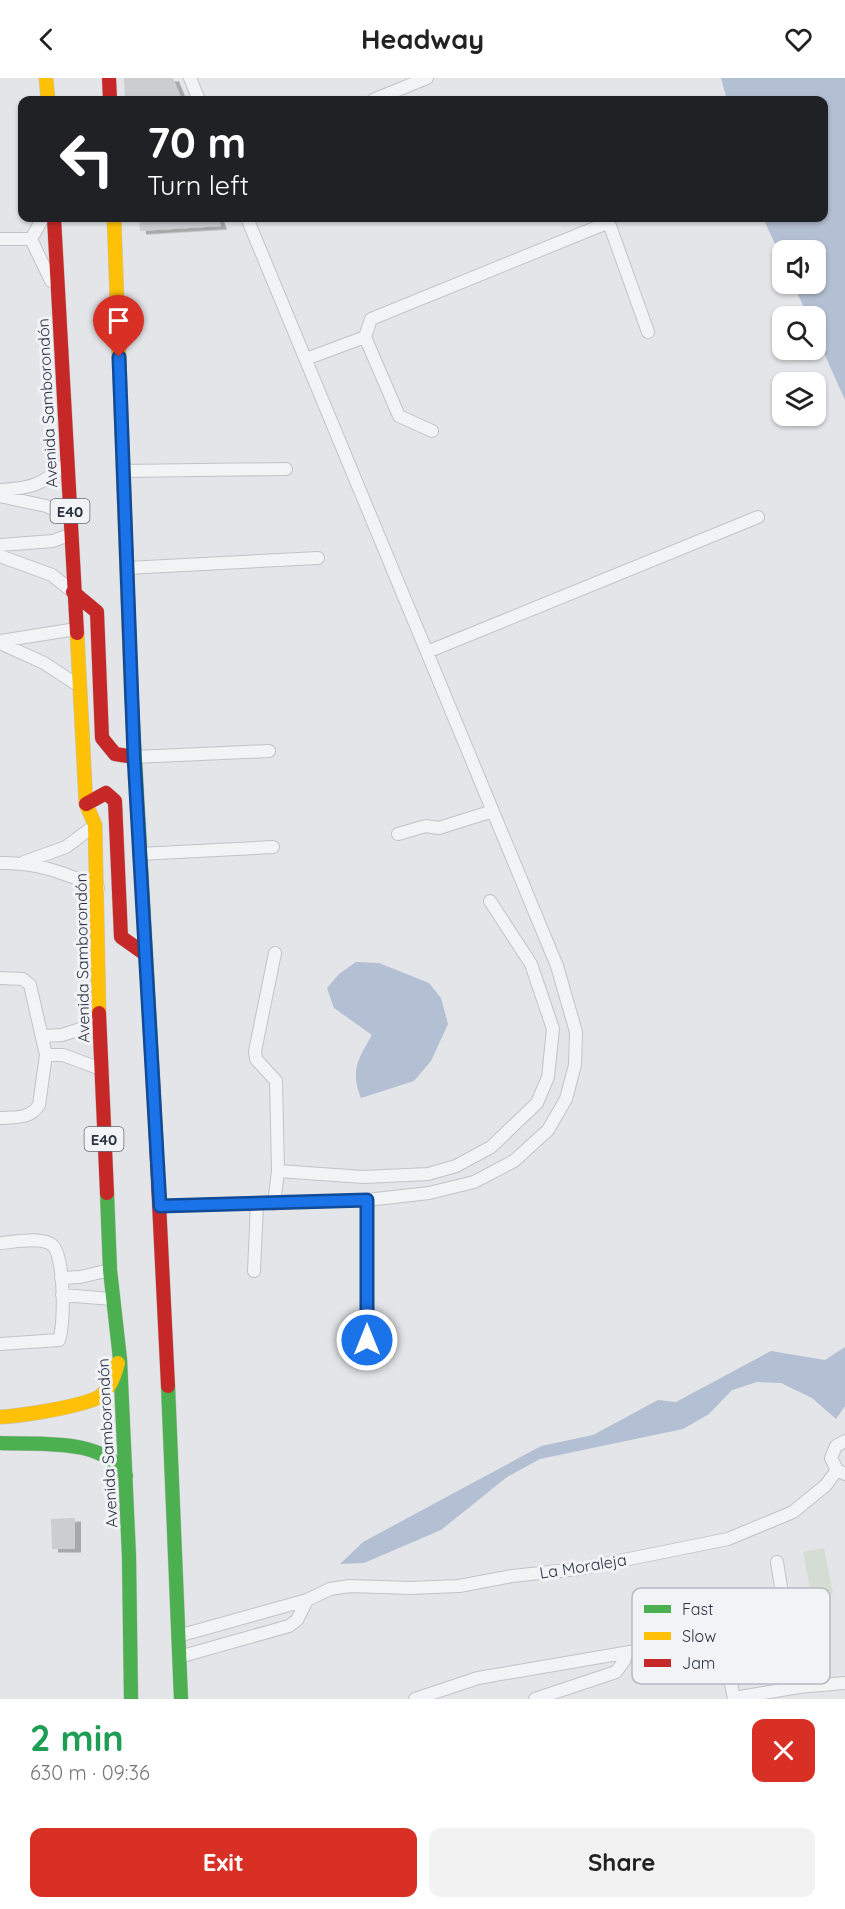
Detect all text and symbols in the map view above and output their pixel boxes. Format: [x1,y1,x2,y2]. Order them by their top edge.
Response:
text: Headway [361,22,484,56]
icon: back [30,23,63,56]
icon: heart [782,23,815,56]
text: 70 m [147,116,246,169]
icon: left [48,120,126,198]
text: Turn left [147,168,249,202]
map controls [772,240,826,426]
button: sound [772,240,826,294]
pin [93,295,144,357]
icon: arrive [102,304,135,337]
button: search [772,306,826,360]
street label: Avenida Samborondón [33,318,61,488]
button: layers [772,372,826,426]
road number: E40 [50,499,90,523]
street label: Avenida Samborondón [71,873,93,1043]
road number: E40 [84,1127,124,1151]
position arrow [335,1308,399,1372]
street label: Avenida Samborondón [93,1358,121,1528]
street label: La Moraleja [538,1549,628,1583]
legend [632,1588,830,1684]
text: Fast [682,1599,713,1619]
text: Slow [682,1626,716,1646]
text: Jam [682,1653,715,1673]
text: 2 min [30,1715,124,1760]
button: close [752,1719,815,1782]
text: 630 m · 09:36 [30,1760,150,1785]
button: Exit [30,1828,417,1897]
button: Share [429,1828,815,1897]

